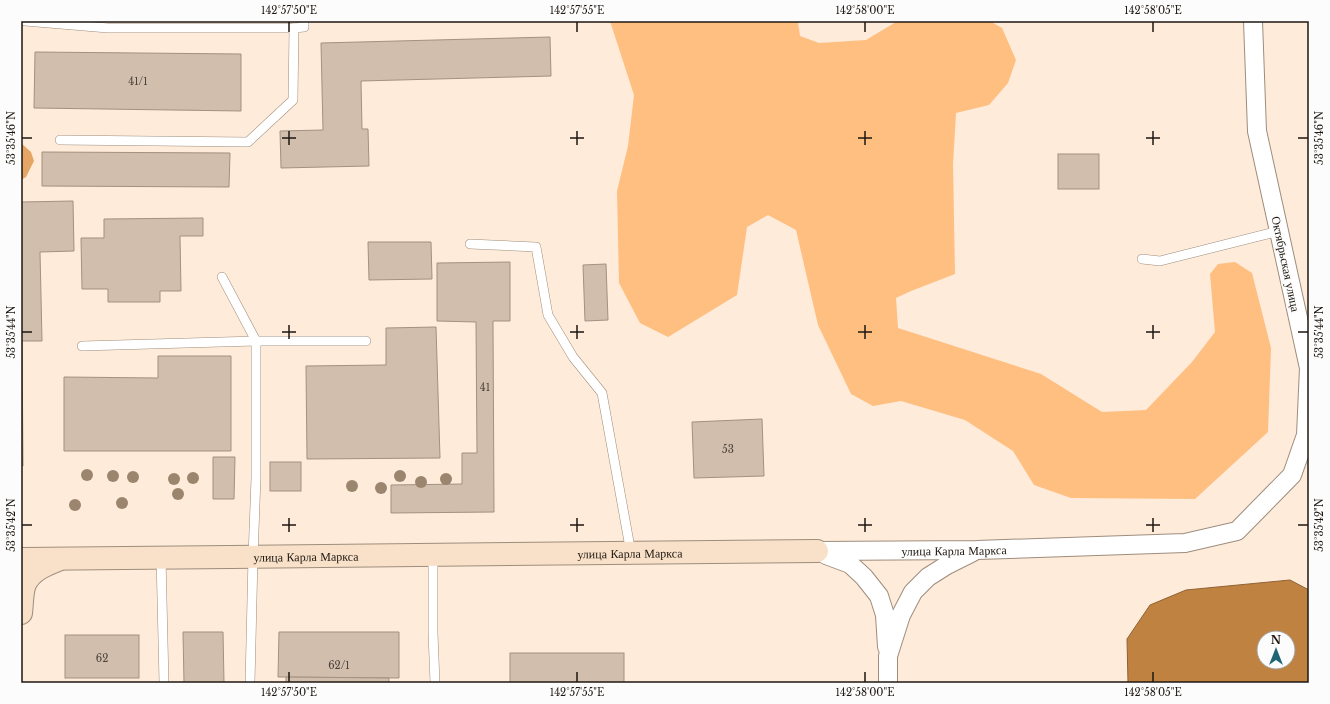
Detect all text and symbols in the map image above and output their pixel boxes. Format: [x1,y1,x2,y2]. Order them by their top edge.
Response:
text: 142°57'50"E [261,4,317,17]
text: 142°57'55"E [550,4,604,17]
text: 142°58'00"E [836,4,894,17]
text: 142°58'05"E [1124,4,1182,17]
house number: 41/1 [128,75,148,88]
text: 53°35'46"N [5,111,18,165]
text: 53°35'46"N [1313,111,1326,165]
street label: Октябрьская улица [1269,215,1304,314]
text: 53°35'44"N [5,305,18,359]
text: 53°35'44"N [1313,305,1326,359]
house number: 41 [480,381,490,394]
house number: 53 [722,443,734,456]
text: 53°35'42"N [5,498,18,552]
text: 53°35'42"N [1313,498,1326,552]
street label: улица Карла Маркса [901,541,1008,558]
street label: улица Карла Маркса [577,545,683,561]
street label: улица Карла Маркса [253,548,359,564]
north arrow [1256,630,1296,670]
text: N [1271,633,1282,647]
house number: 62 [96,652,108,665]
house number: 62/1 [328,659,350,672]
text: 142°57'50"E [261,686,317,699]
text: 142°57'55"E [550,686,604,699]
text: 142°58'00"E [836,686,894,699]
text: 142°58'05"E [1124,686,1182,699]

